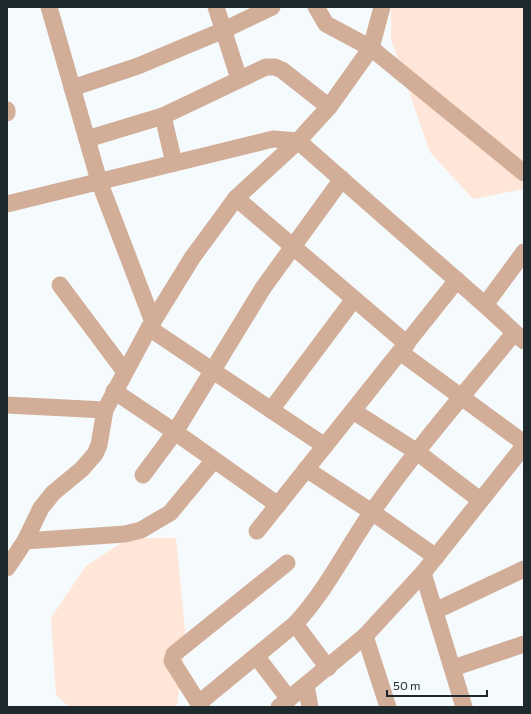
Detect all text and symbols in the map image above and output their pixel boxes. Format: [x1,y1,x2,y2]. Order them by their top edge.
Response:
scale bar [387,672,487,698]
text: 50 m [393,678,421,692]

